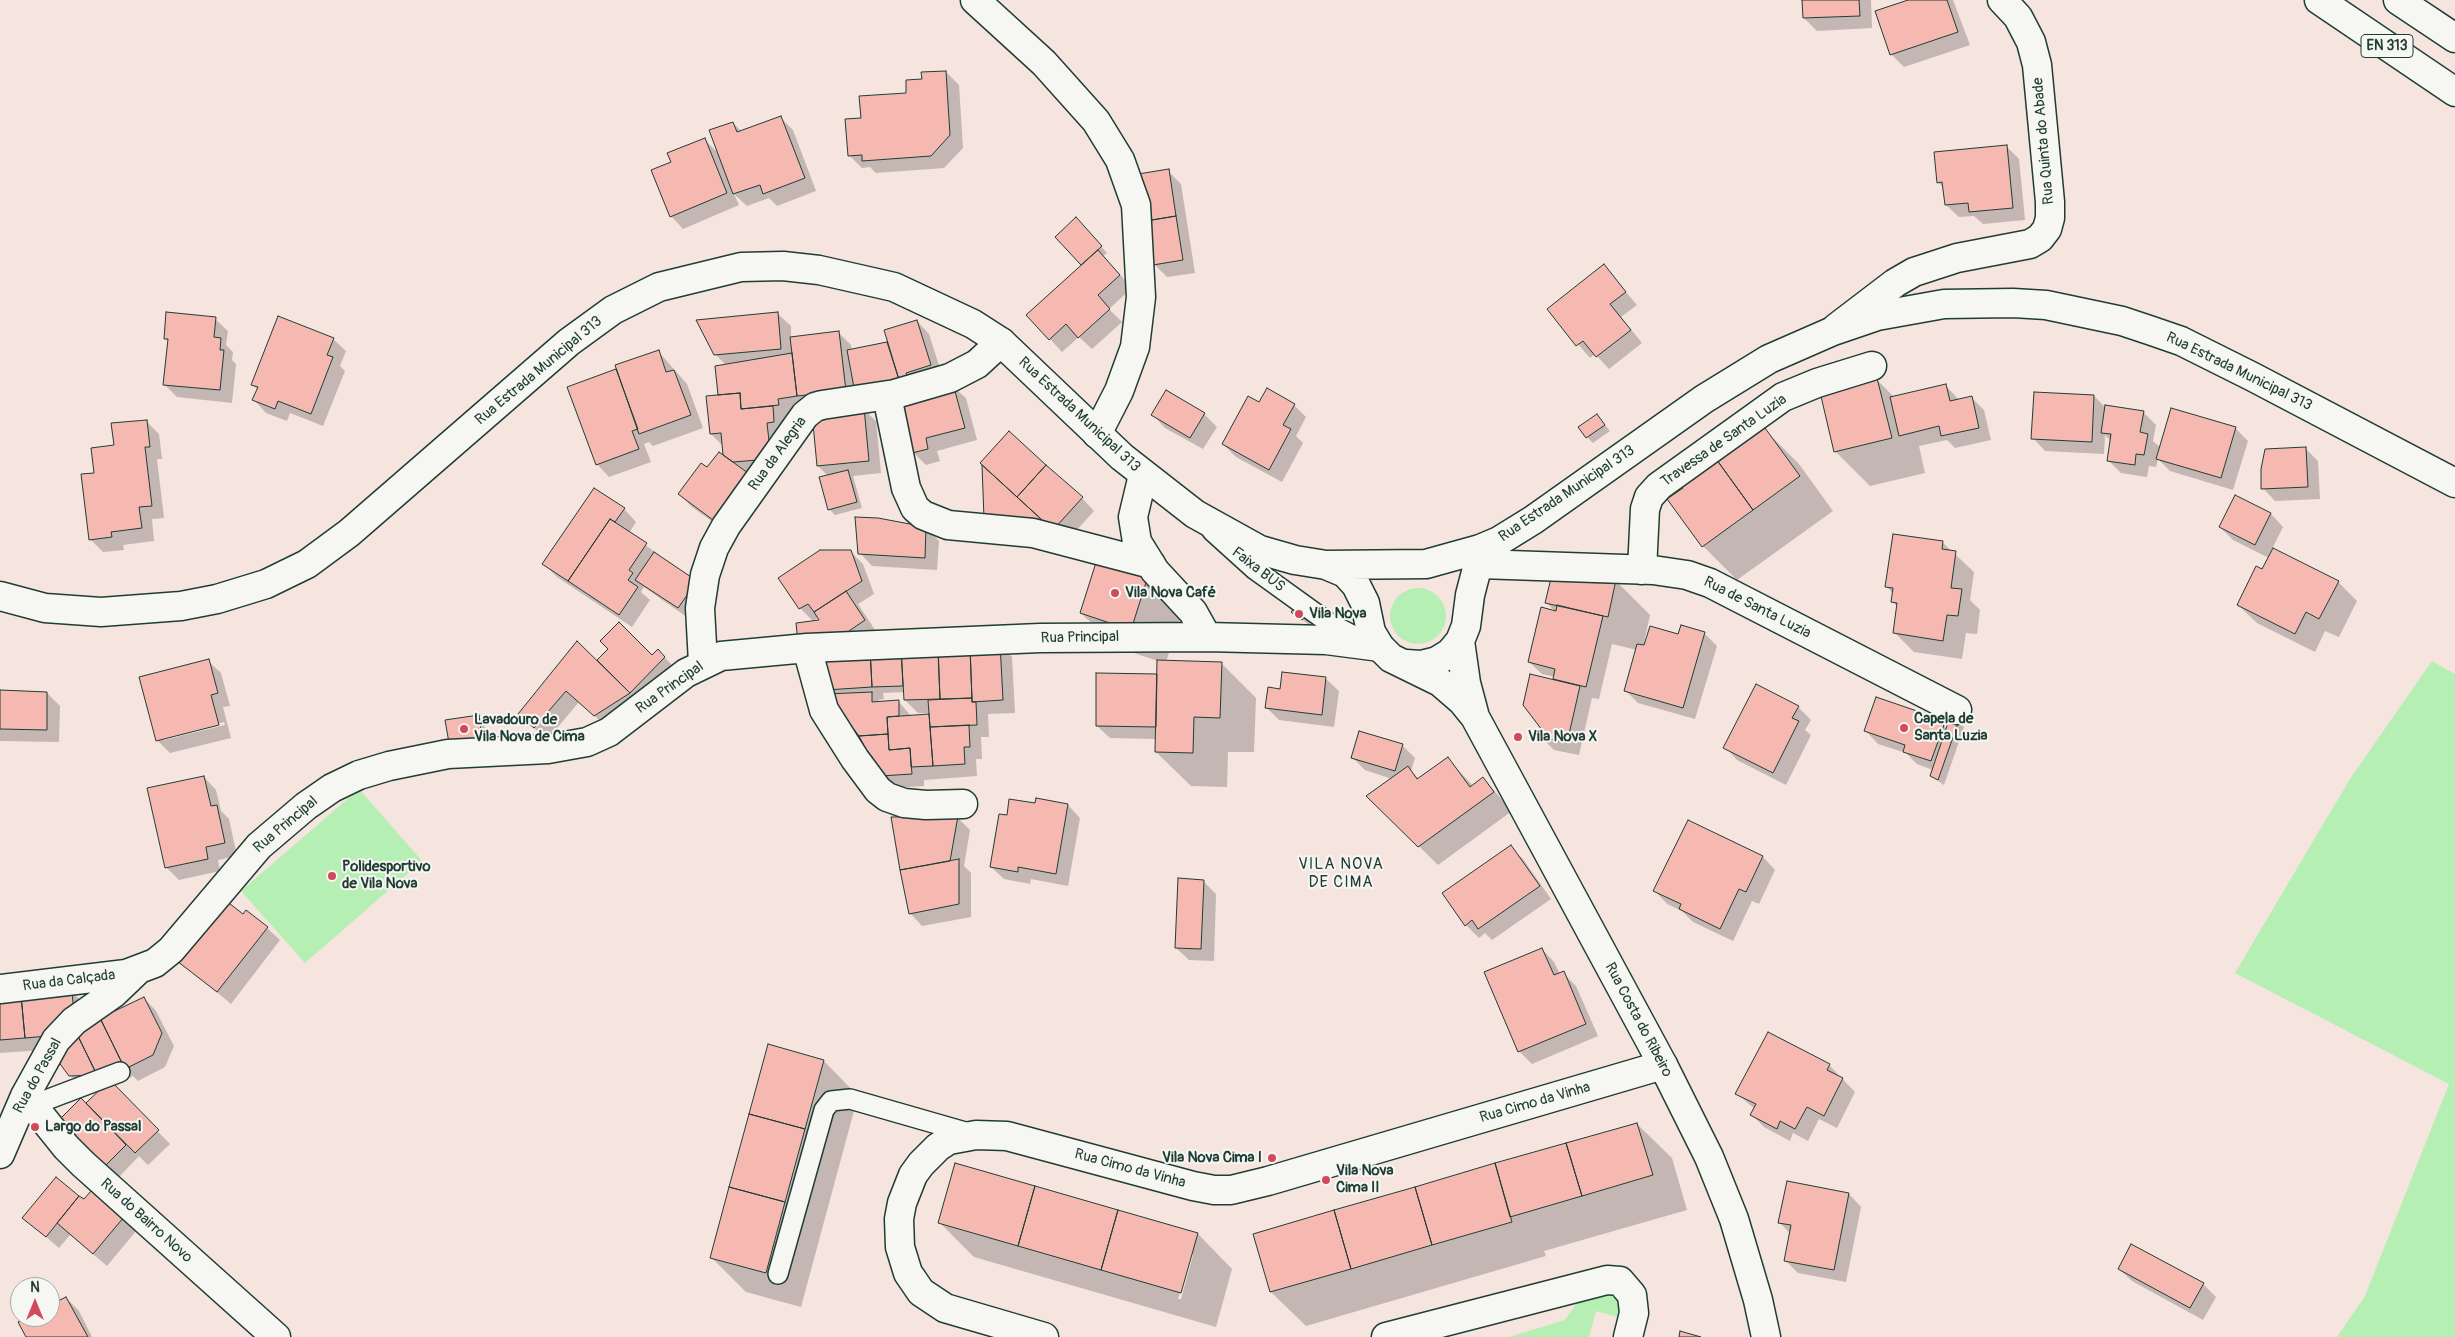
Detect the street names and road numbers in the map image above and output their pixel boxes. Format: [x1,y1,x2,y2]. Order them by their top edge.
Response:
road number: EN 313 [2361,34,2413,58]
street label: Rua Quinta do Abade [2029,77,2059,205]
street label: Rua Estrada Municipal 313 [472,313,606,429]
street label: Rua Estrada Municipal 313 [2163,329,2315,415]
street label: Rua Estrada Municipal 313 [1014,354,1144,476]
street label: Travessa de Santa Luzia [1658,391,1790,491]
street label: Rua da Alegria [745,413,811,495]
street label: Rua Estrada Municipal 313 [1496,442,1638,546]
street label: Faixa BUS [1228,544,1288,596]
street label: Rua de Santa Luzia [1700,573,1814,643]
street label: Rua Principal [1040,628,1120,648]
street label: Rua Principal [633,658,707,718]
street label: Rua Principal [250,793,322,857]
street label: Rua Costa do Ribeiro [1600,960,1676,1080]
street label: Rua da Calçada [22,966,116,996]
street label: Rua do Passal [10,1035,66,1117]
street label: Rua Cimo da Vinha [1478,1079,1592,1127]
street label: Rua Cimo da Vinha [1072,1146,1188,1192]
street label: Rua do Bairro Novo [96,1175,196,1267]

